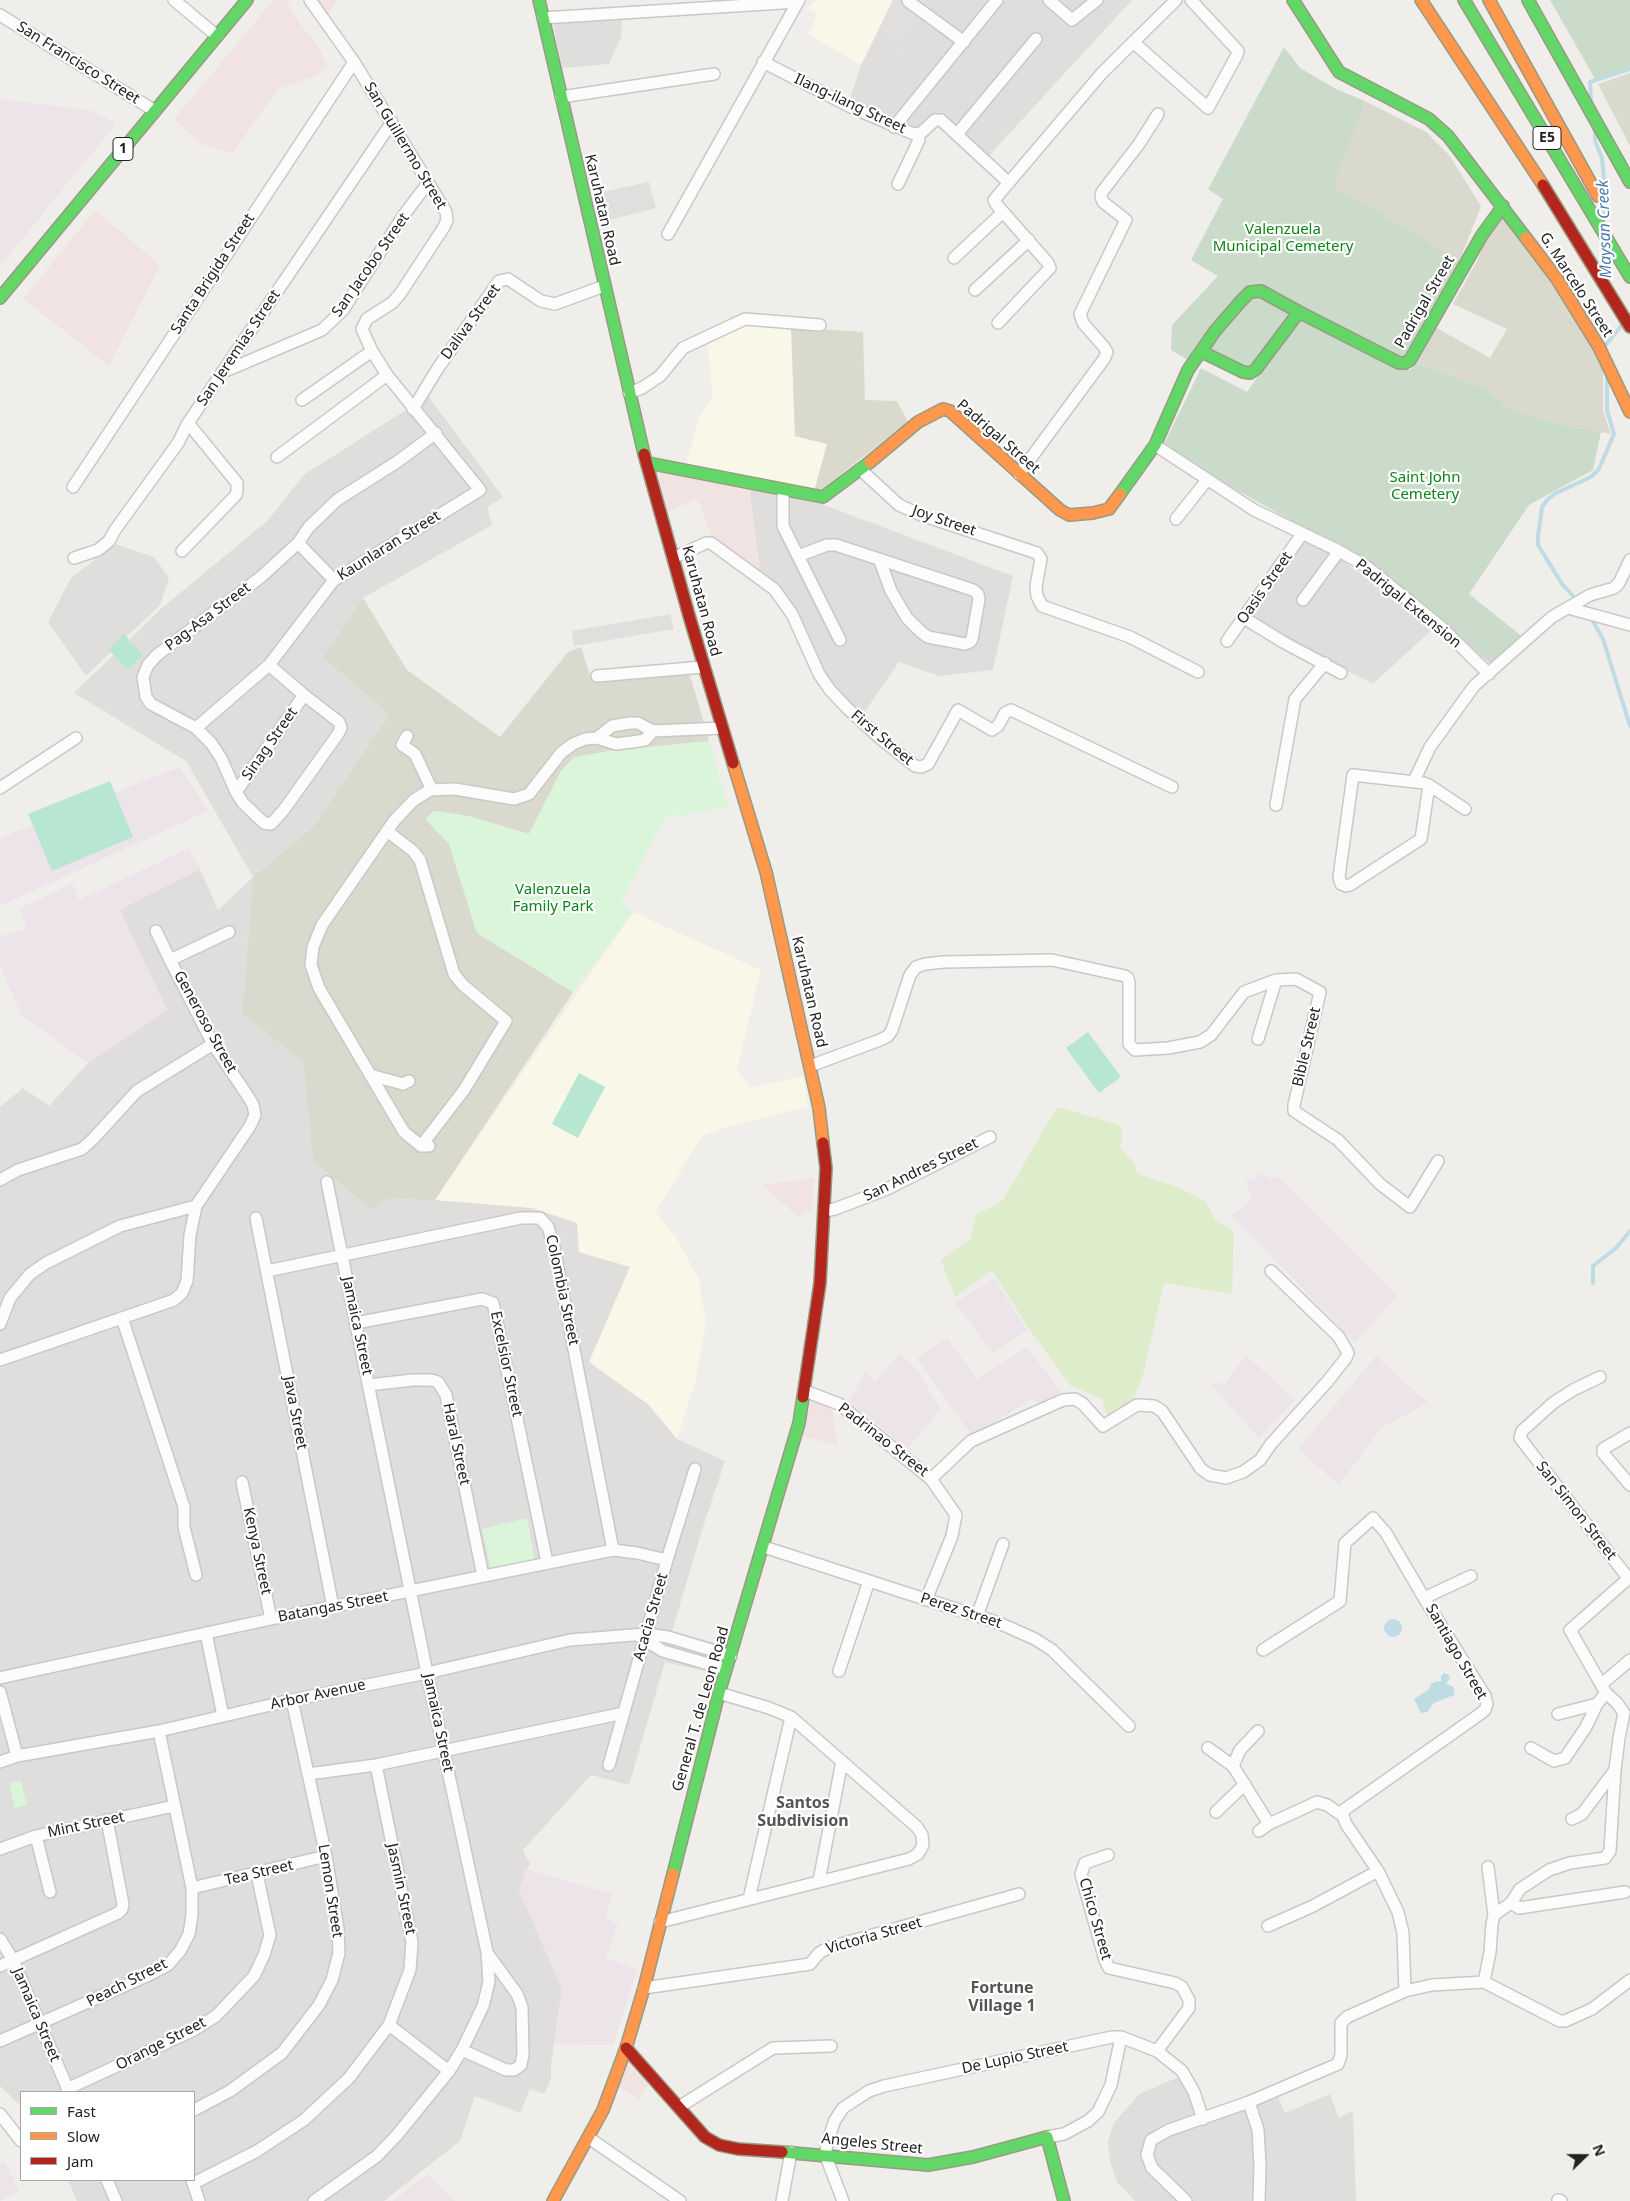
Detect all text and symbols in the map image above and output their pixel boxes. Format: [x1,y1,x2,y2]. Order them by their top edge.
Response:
street label: San Francisco Street [13,18,143,108]
street label: Ilang-ilang Street [791,70,909,138]
street label: San Guillermo Street [360,79,450,213]
road number: E5 [1533,126,1561,150]
road number: 1 [113,138,133,160]
street label: Karuhatan Road [580,152,624,268]
water label: Maysan Creek [1594,179,1616,279]
street label: Santa Brigida Street [167,210,259,338]
street label: San Jacobo Street [328,210,414,320]
park label: Valenzuela Municipal Cemetery [1213,221,1353,256]
street label: G. Marcelo Street [1535,229,1617,341]
street label: Padrigal Street [1391,252,1459,352]
street label: Daliva Street [438,281,504,363]
street label: San Jeremias Street [194,287,284,409]
street label: Padrigal Street [953,396,1043,478]
park label: Saint John Cemetery [1390,469,1460,504]
street label: Joy Street [910,502,978,540]
street label: Kaunlaran Street [334,507,444,585]
street label: Karuhatan Road [678,544,724,658]
street label: Oasis Street [1233,548,1297,628]
street label: Padrigal Extension [1351,556,1465,652]
street label: Pag-Asa Street [162,579,254,655]
street label: Sinag Street [238,704,302,784]
street label: First Street [847,707,917,769]
park label: Valenzuela Family Park [512,881,594,916]
street label: Karuhatan Road [787,934,831,1050]
street label: Generoso Street [169,968,241,1076]
street label: Bible Street [1289,1006,1325,1088]
street label: San Andres Street [861,1134,981,1206]
street label: Colombia Street [541,1233,583,1347]
street label: Jamaica Street [338,1275,376,1377]
street label: Excelsior Street [486,1309,526,1419]
street label: Java Street [279,1375,311,1451]
street label: Padrinao Street [834,1399,932,1481]
street label: Haral Street [439,1401,473,1487]
street label: San Simon Street [1532,1458,1620,1564]
street label: Kenya Street [239,1506,275,1596]
street label: Acacia Street [630,1571,672,1663]
street label: Batangas Street [276,1587,390,1627]
street label: Perez Street [918,1589,1004,1633]
street label: Santiago Street [1421,1601,1491,1703]
street label: General T. de Leon Road [669,1624,733,1794]
street label: Jamaica Street [419,1672,457,1774]
street label: Arbor Avenue [269,1676,367,1714]
district label: Santos Subdivision [757,1793,849,1831]
street label: Mint Street [46,1808,126,1842]
street label: Jasmin Street [383,1842,419,1936]
street label: Lemon Street [314,1843,346,1939]
street label: Tea Street [223,1856,295,1890]
street label: Chico Street [1075,1876,1115,1962]
street label: Victoria Street [824,1914,924,1958]
street label: Peach Street [84,1955,170,2011]
street label: Jamaica Street [8,1965,64,2065]
district label: Fortune Village 1 [968,1978,1036,2016]
street label: Orange Street [113,2014,209,2074]
street label: De Lupio Street [960,2038,1070,2078]
legend [20,2091,195,2181]
text: Fast [67,2101,96,2121]
text: Slow [67,2126,100,2146]
street label: Angeles Street [820,2130,924,2158]
north arrow [1560,2131,1610,2181]
text: N [1588,2141,1610,2159]
text: Jam [67,2151,94,2171]

